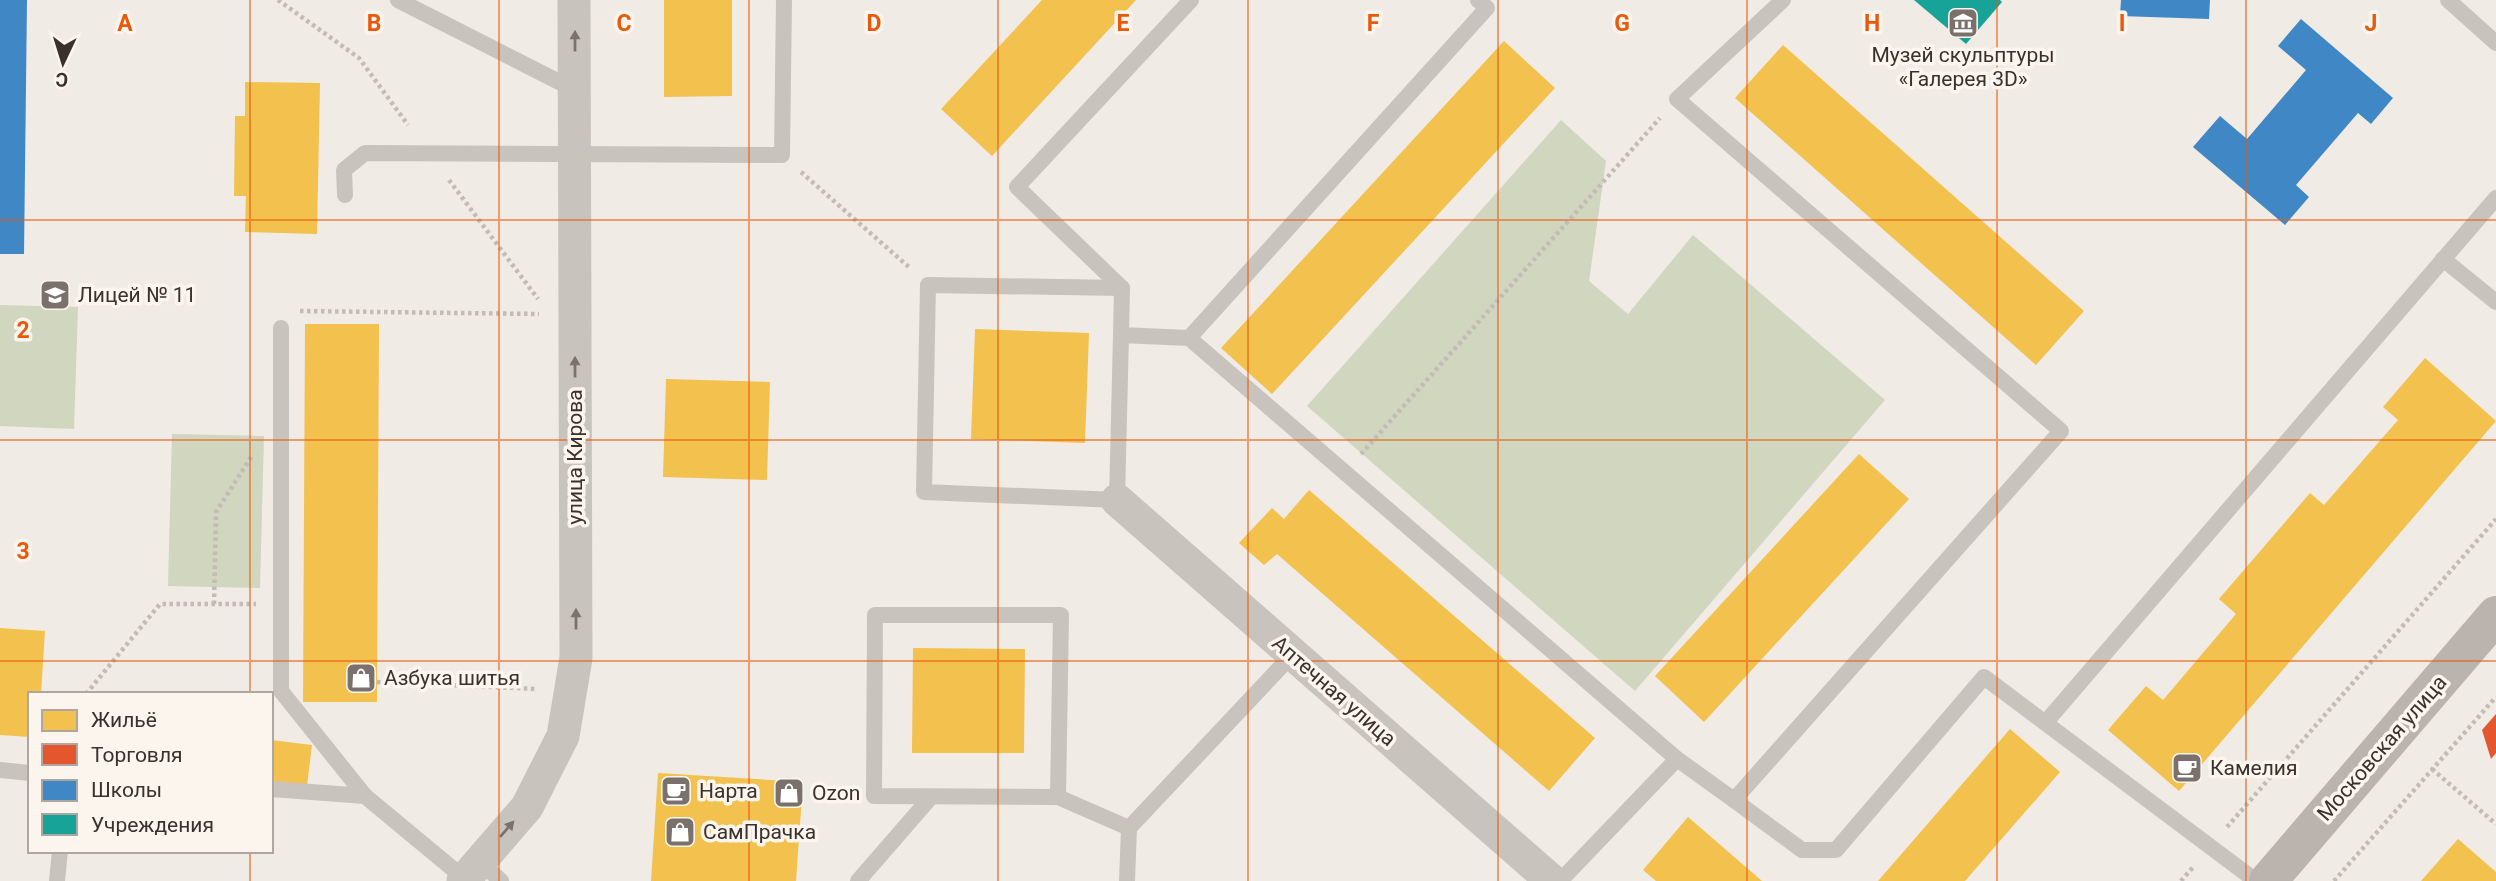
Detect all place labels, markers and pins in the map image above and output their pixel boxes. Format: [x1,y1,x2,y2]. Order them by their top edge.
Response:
museum icon: Музей скульптуры «Галерея 3D» [1946,6,1980,40]
place label: Музей скульптуры «Галерея 3D» [1871,43,2055,91]
school or university icon: Лицей № 11 [38,278,72,312]
place label: Лицей № 11 [78,283,196,307]
shop icon: Азбука шитья [344,661,378,695]
place label: Азбука шитья [384,666,520,690]
cafe icon: Камелия [2170,751,2204,785]
place label: Камелия [2210,756,2297,780]
cafe icon: Нарта [659,774,693,808]
shop icon: Ozon [772,776,806,810]
place label: Нарта [699,779,758,803]
place label: Ozon [812,781,860,805]
shop icon: СамПрачка [663,815,697,849]
place label: СамПрачка [703,820,816,844]

